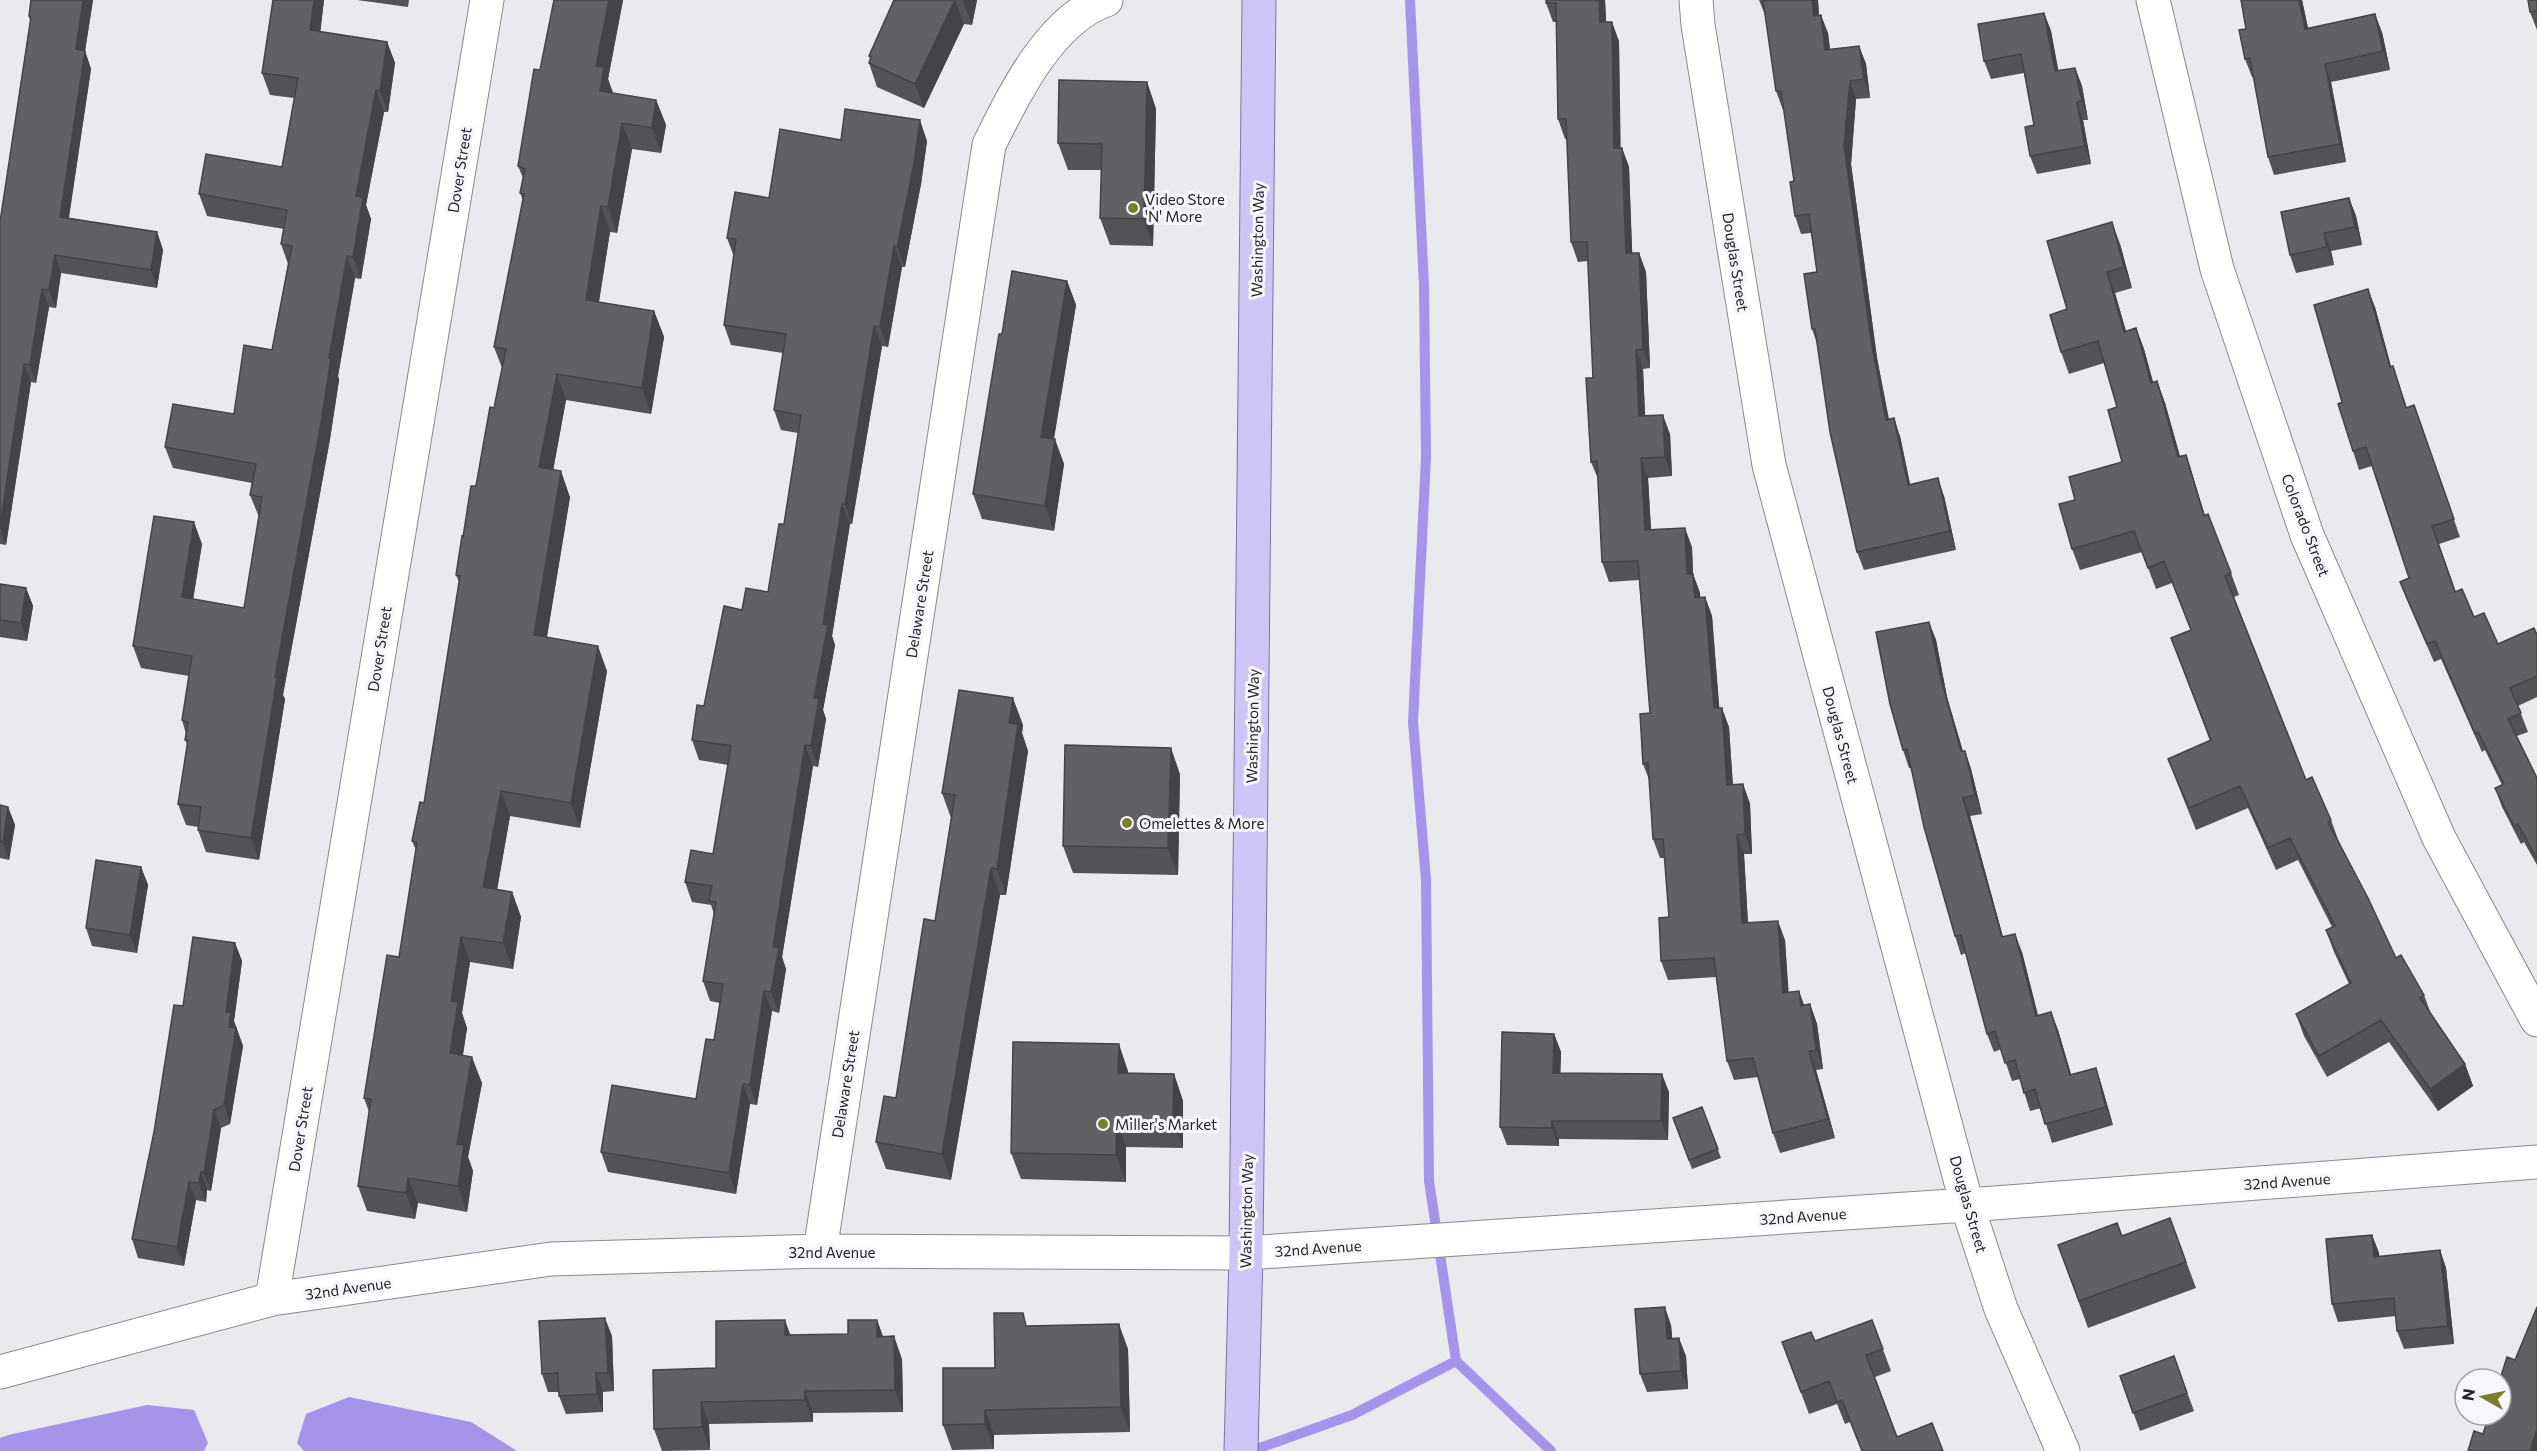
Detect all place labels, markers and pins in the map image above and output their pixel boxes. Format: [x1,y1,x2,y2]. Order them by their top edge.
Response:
place label: Video Store 'N' More [1145,190,1225,225]
marker: Video Store 'N' More [1126,201,1140,215]
place label: Omelettes & More [1139,814,1265,832]
marker: Omelettes & More [1120,816,1134,830]
place label: Miller's Market [1115,1115,1217,1133]
marker: Miller's Market [1096,1117,1110,1131]

